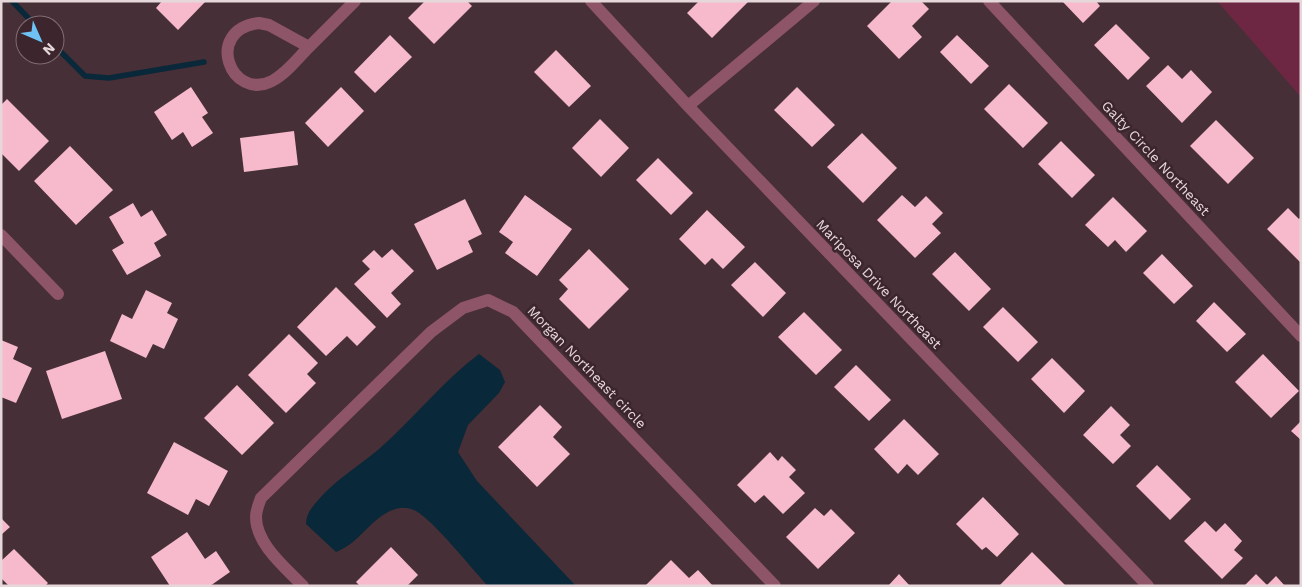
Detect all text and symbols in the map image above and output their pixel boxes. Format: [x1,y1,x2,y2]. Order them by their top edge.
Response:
north arrow [15,15,65,65]
text: N [40,40,59,59]
street label: Galty Circle Northeast [1099,97,1213,219]
street label: Mariposa Drive Northeast [813,216,945,352]
street label: Morgan Northeast circle [524,302,650,432]

